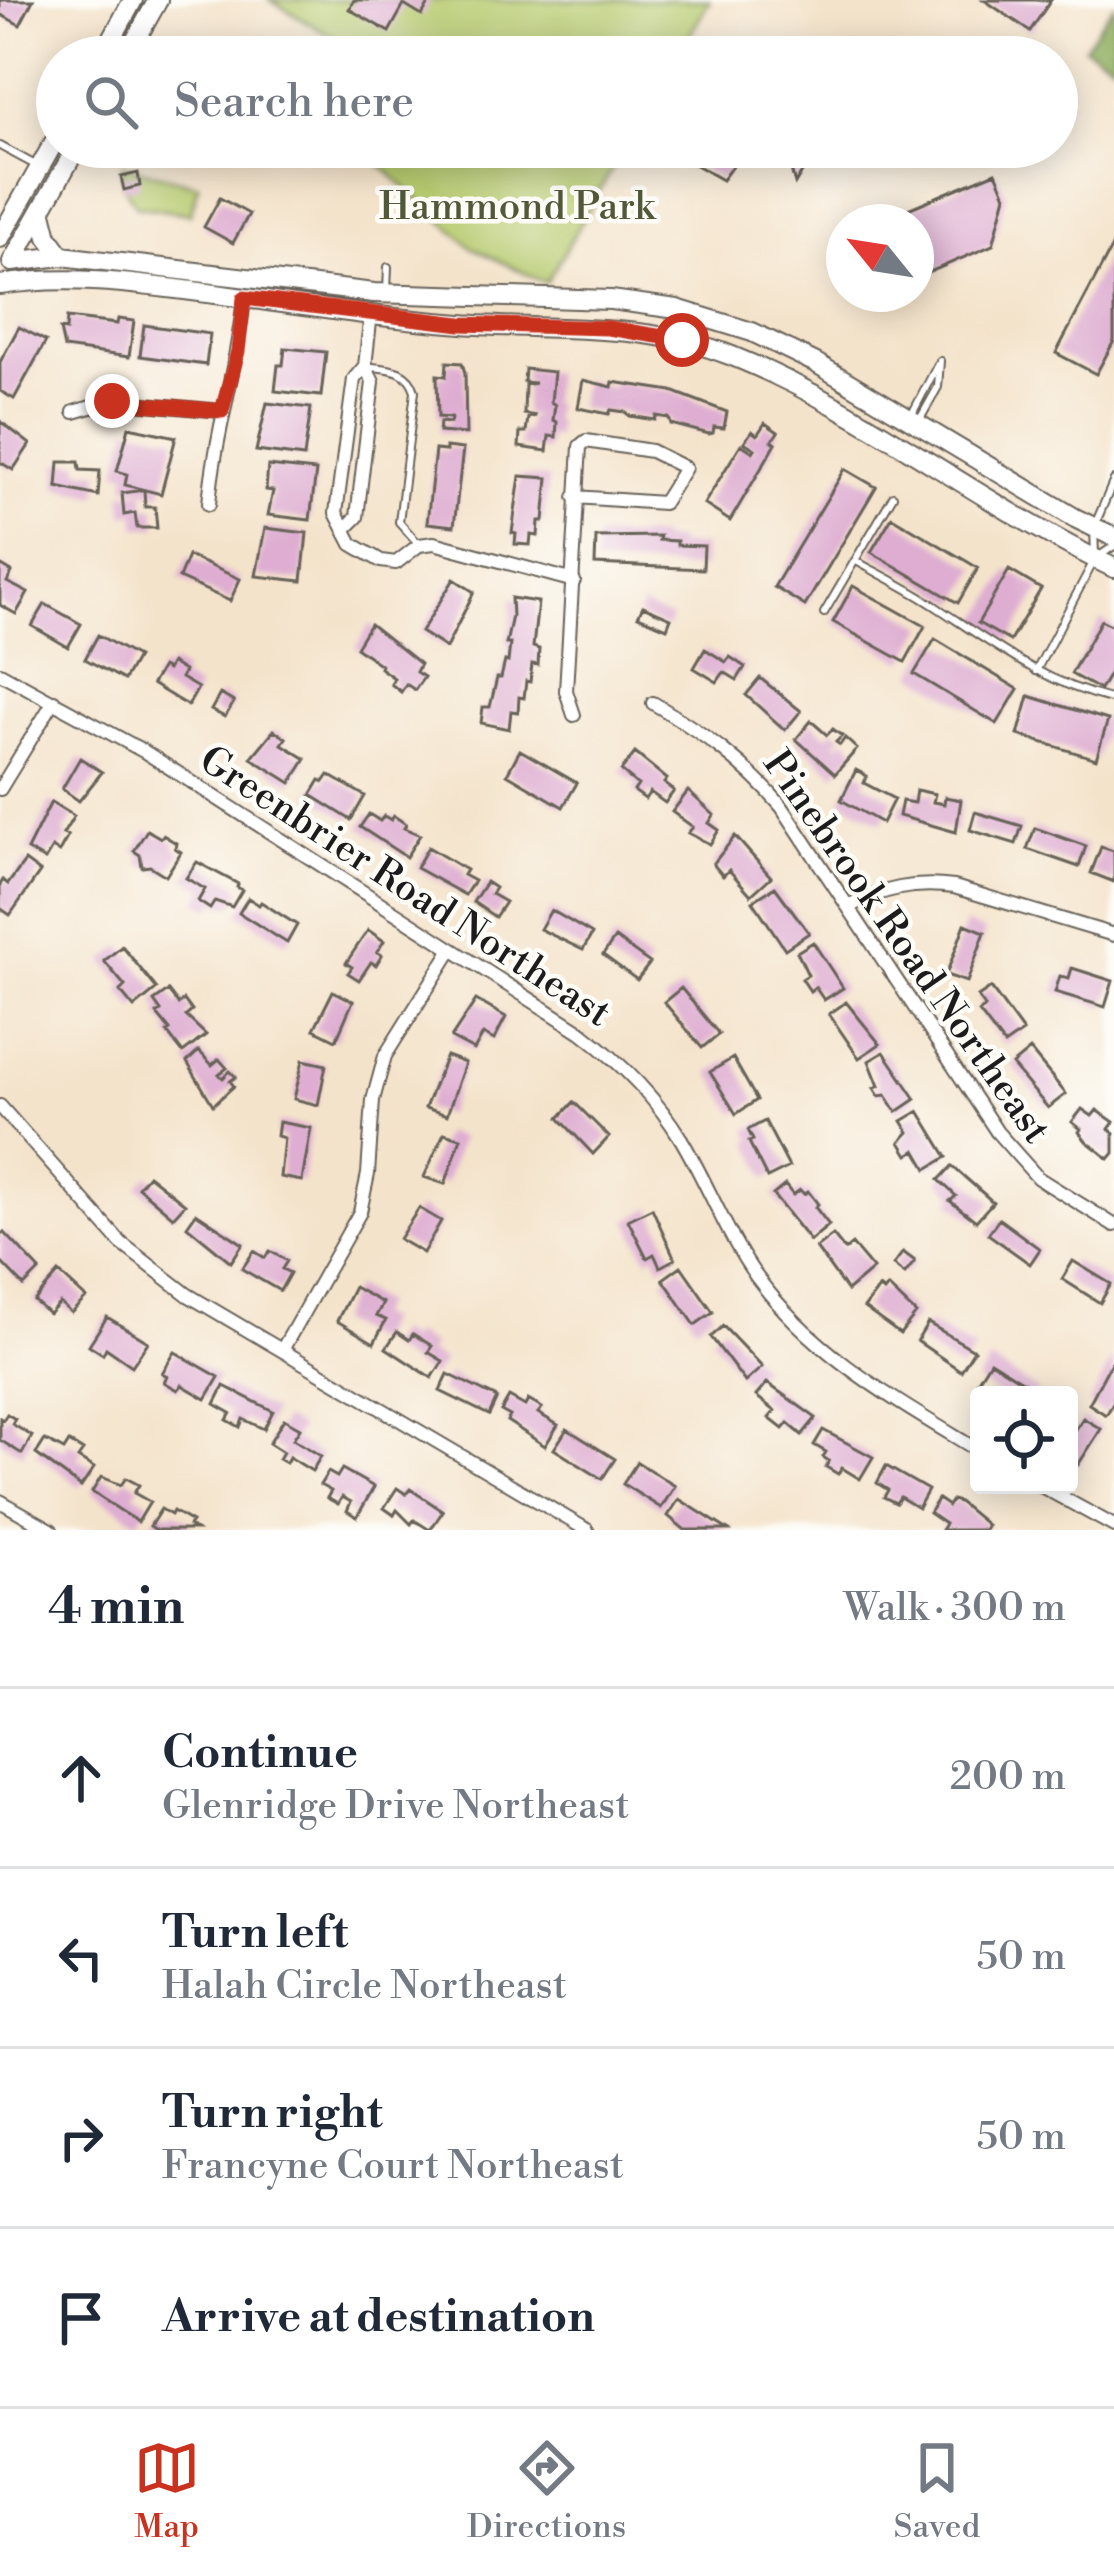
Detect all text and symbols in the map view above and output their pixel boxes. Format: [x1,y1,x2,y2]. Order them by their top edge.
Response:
search box [36,36,1078,168]
icon: search [78,69,144,135]
text: Search here [174,74,414,131]
park label: Hammond Park [379,183,657,232]
north arrow [826,204,934,312]
route start [655,313,709,367]
route end [85,374,139,428]
street label: Greenbrier Road Northeast [190,736,620,1039]
street label: Pinebrook Road Northeast [752,742,1060,1153]
map controls [970,1386,1078,1494]
button: locate [970,1386,1078,1494]
text: 4 min [48,1576,184,1640]
text: Walk · 300 m [844,1584,1066,1633]
text: Continue [162,1725,358,1782]
icon: ahead [48,1745,114,1811]
text: 200 m [950,1753,1066,1802]
text: Glenridge Drive Northeast [162,1782,629,1831]
text: Turn left [162,1905,348,1962]
icon: left [48,1925,114,1991]
text: 50 m [976,1933,1066,1982]
text: Halah Circle Northeast [162,1962,567,2011]
text: Turn right [162,2085,383,2142]
icon: right [48,2105,114,2171]
text: 50 m [976,2113,1066,2162]
text: Francyne Court Northeast [162,2142,624,2191]
icon: arrive [48,2285,114,2351]
text: Arrive at destination [162,2289,595,2346]
tab: Map [134,2435,200,2548]
tab: Directions [467,2435,626,2548]
tab: Saved [894,2435,980,2548]

